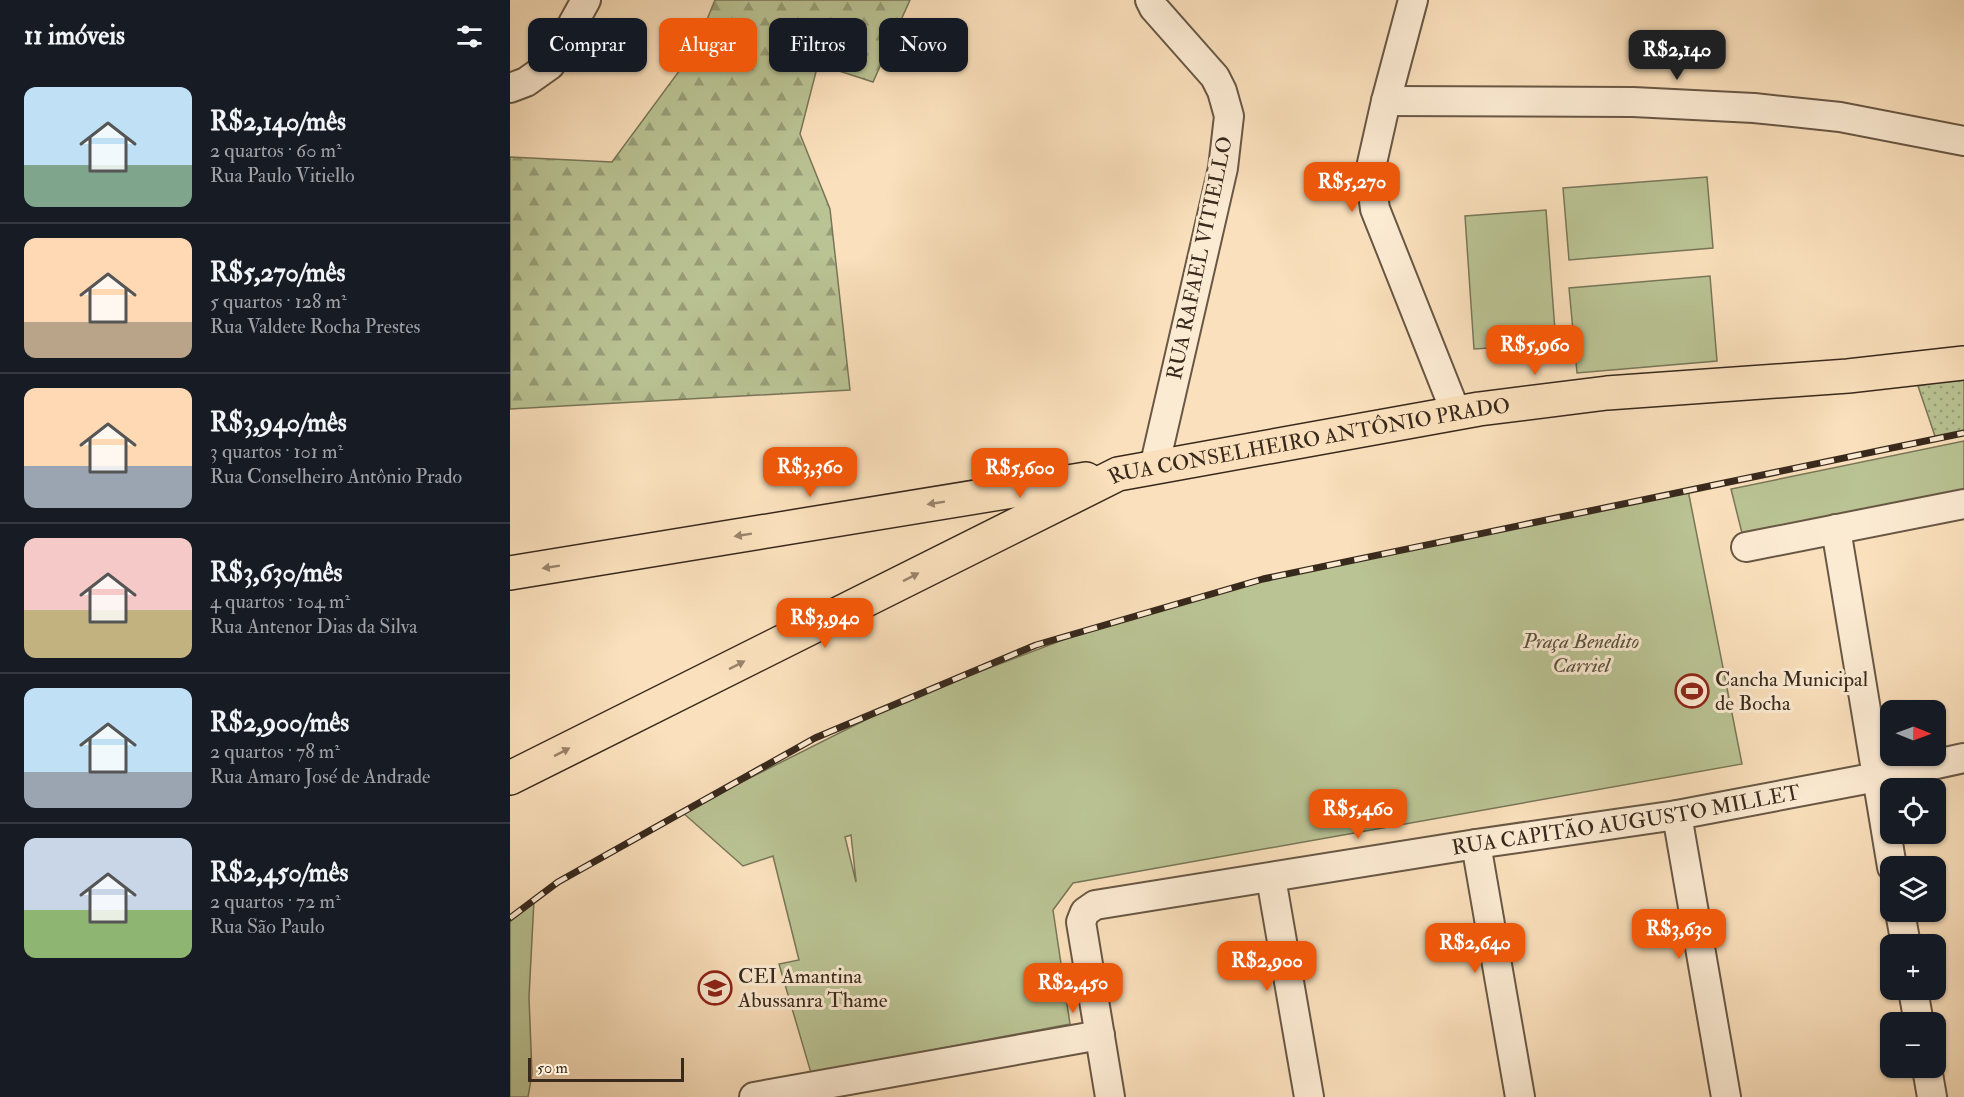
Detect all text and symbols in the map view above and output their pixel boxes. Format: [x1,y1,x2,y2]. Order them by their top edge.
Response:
chip: Comprar [528,18,647,72]
chip: Alugar [659,18,757,72]
chip: Filtros [769,18,867,72]
chip: Novo [879,18,968,72]
text: 11 imóveis [24,20,125,52]
icon: filters [453,20,486,53]
pin: R$2,140 [1622,30,1732,81]
text: R$2,140 [1643,37,1711,62]
text: R$2,140/mês [210,106,346,138]
icon: home [72,111,144,183]
street label: RUA RAFAEL VITIELLO [1161,134,1239,382]
text: 2 quartos · 60 m² [210,138,342,163]
pin: R$5,270 [1297,162,1407,213]
text: Rua Paulo Vitiello [210,163,355,188]
text: R$5,270 [1318,169,1386,194]
text: R$5,270/mês [210,257,345,289]
icon: home [72,262,144,334]
text: 5 quartos · 128 m² [210,289,347,314]
text: Rua Valdete Rocha Prestes [210,314,420,339]
pin: R$5,960 [1480,325,1590,376]
text: R$5,960 [1500,332,1570,357]
street label: RUA CONSELHEIRO ANTÔNIO PRADO [1103,392,1512,490]
text: R$3,940/mês [210,407,347,439]
icon: home [72,412,144,484]
text: 3 quartos · 101 m² [210,439,343,464]
pin: R$3,360 [755,447,865,498]
pin: R$5,600 [965,448,1075,499]
text: R$3,360 [777,454,843,479]
text: R$5,600 [985,455,1055,480]
text: Rua Conselheiro Antônio Prado [210,464,462,489]
one-way arrow [926,499,945,508]
one-way arrow [734,531,753,540]
text: R$3,630/mês [210,557,343,589]
icon: home [72,562,144,634]
one-way arrow [541,563,560,572]
one-way arrow [902,573,920,583]
text: 4 quartos · 104 m² [210,589,350,614]
pin: R$3,940 [770,598,880,649]
text: R$3,940 [790,605,860,630]
text: Rua Antenor Dias da Silva [210,614,418,639]
park label: Praça Benedito Carriel [1522,628,1639,679]
one-way arrow [728,660,745,669]
place label: Cancha Municipal de Bocha [1715,666,1869,717]
sports icon: Cancha Municipal de Bocha [1674,673,1710,709]
north arrow [1880,700,1946,766]
map controls [1880,700,1946,1078]
text: R$2,900/mês [210,707,349,739]
icon: home [72,712,144,784]
text: 2 quartos · 78 m² [210,739,340,764]
one-way arrow [554,747,571,757]
text: Rua Amaro José de Andrade [210,764,430,789]
street label: RUA CAPITÃO AUGUSTO MILLET [1450,778,1803,861]
button: locate [1880,778,1946,844]
pin: R$5,460 [1303,789,1413,840]
text: R$5,460 [1323,796,1393,821]
button: layers [1880,856,1946,922]
text: R$2,450/mês [210,857,348,889]
icon: home [72,862,144,934]
text: 2 quartos · 72 m² [210,889,341,914]
pin: R$3,630 [1624,909,1734,960]
text: Rua São Paulo [210,914,325,939]
text: R$3,630 [1646,916,1712,941]
pin: R$2,640 [1420,923,1530,974]
text: R$2,640 [1439,930,1511,955]
button: + [1880,934,1946,1000]
pin: R$2,900 [1212,941,1322,992]
text: R$2,900 [1231,948,1303,973]
place label: CEI Amantina Abussanra Thame [737,963,888,1014]
pin: R$2,450 [1018,963,1128,1014]
school or university icon: CEI Amantina Abussanra Thame [697,970,733,1006]
text: R$2,450 [1038,970,1108,995]
button: − [1880,1012,1946,1078]
scale bar [528,1055,684,1082]
text: 50 m [537,1058,568,1078]

